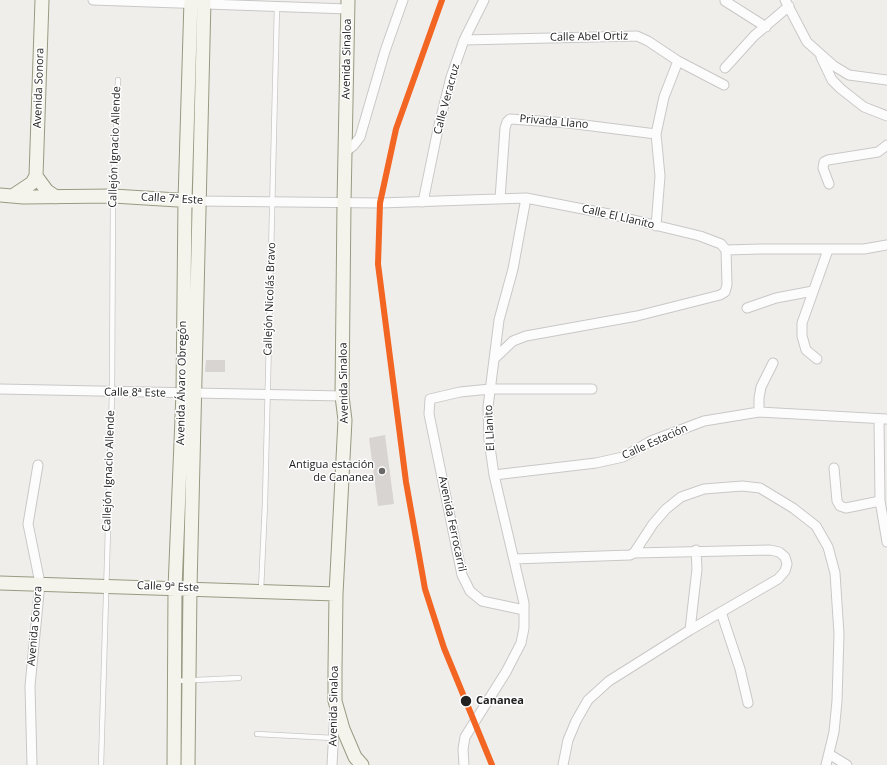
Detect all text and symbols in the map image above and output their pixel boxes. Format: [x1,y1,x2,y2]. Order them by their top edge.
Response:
street label: Avenida Sinaloa [340,18,354,100]
street label: Calle Abel Ortiz [550,30,628,44]
street label: Avenida Sonora [31,48,47,128]
street label: Calle Veracruz [431,62,463,136]
street label: Callejón Ignacio Allende [106,86,124,208]
street label: Privada Llano [519,112,589,132]
street label: Calle 7ª Este [141,191,203,207]
street label: Calle El Llanito [580,202,656,232]
street label: Callejón Nicolás Bravo [261,242,279,356]
street label: Avenida Álvaro Obregón [174,321,190,445]
street label: Avenida Sinaloa [337,342,351,424]
street label: Calle 8ª Este [104,386,166,400]
street label: El Llanito [482,404,498,452]
street label: Callejón Ignacio Allende [100,410,118,532]
street label: Calle Estación [620,422,690,462]
place label: Antigua estación de Cananea [289,458,374,484]
marker: Antigua estación de Cananea [377,466,387,476]
street label: Avenida Ferrocarril [435,475,469,573]
street label: Calle 9ª Este [137,579,199,595]
street label: Avenida Sonora [25,585,45,667]
street label: Avenida Sinaloa [327,665,341,747]
marker: Cananea [459,694,473,708]
place label: Cananea [476,694,524,708]

